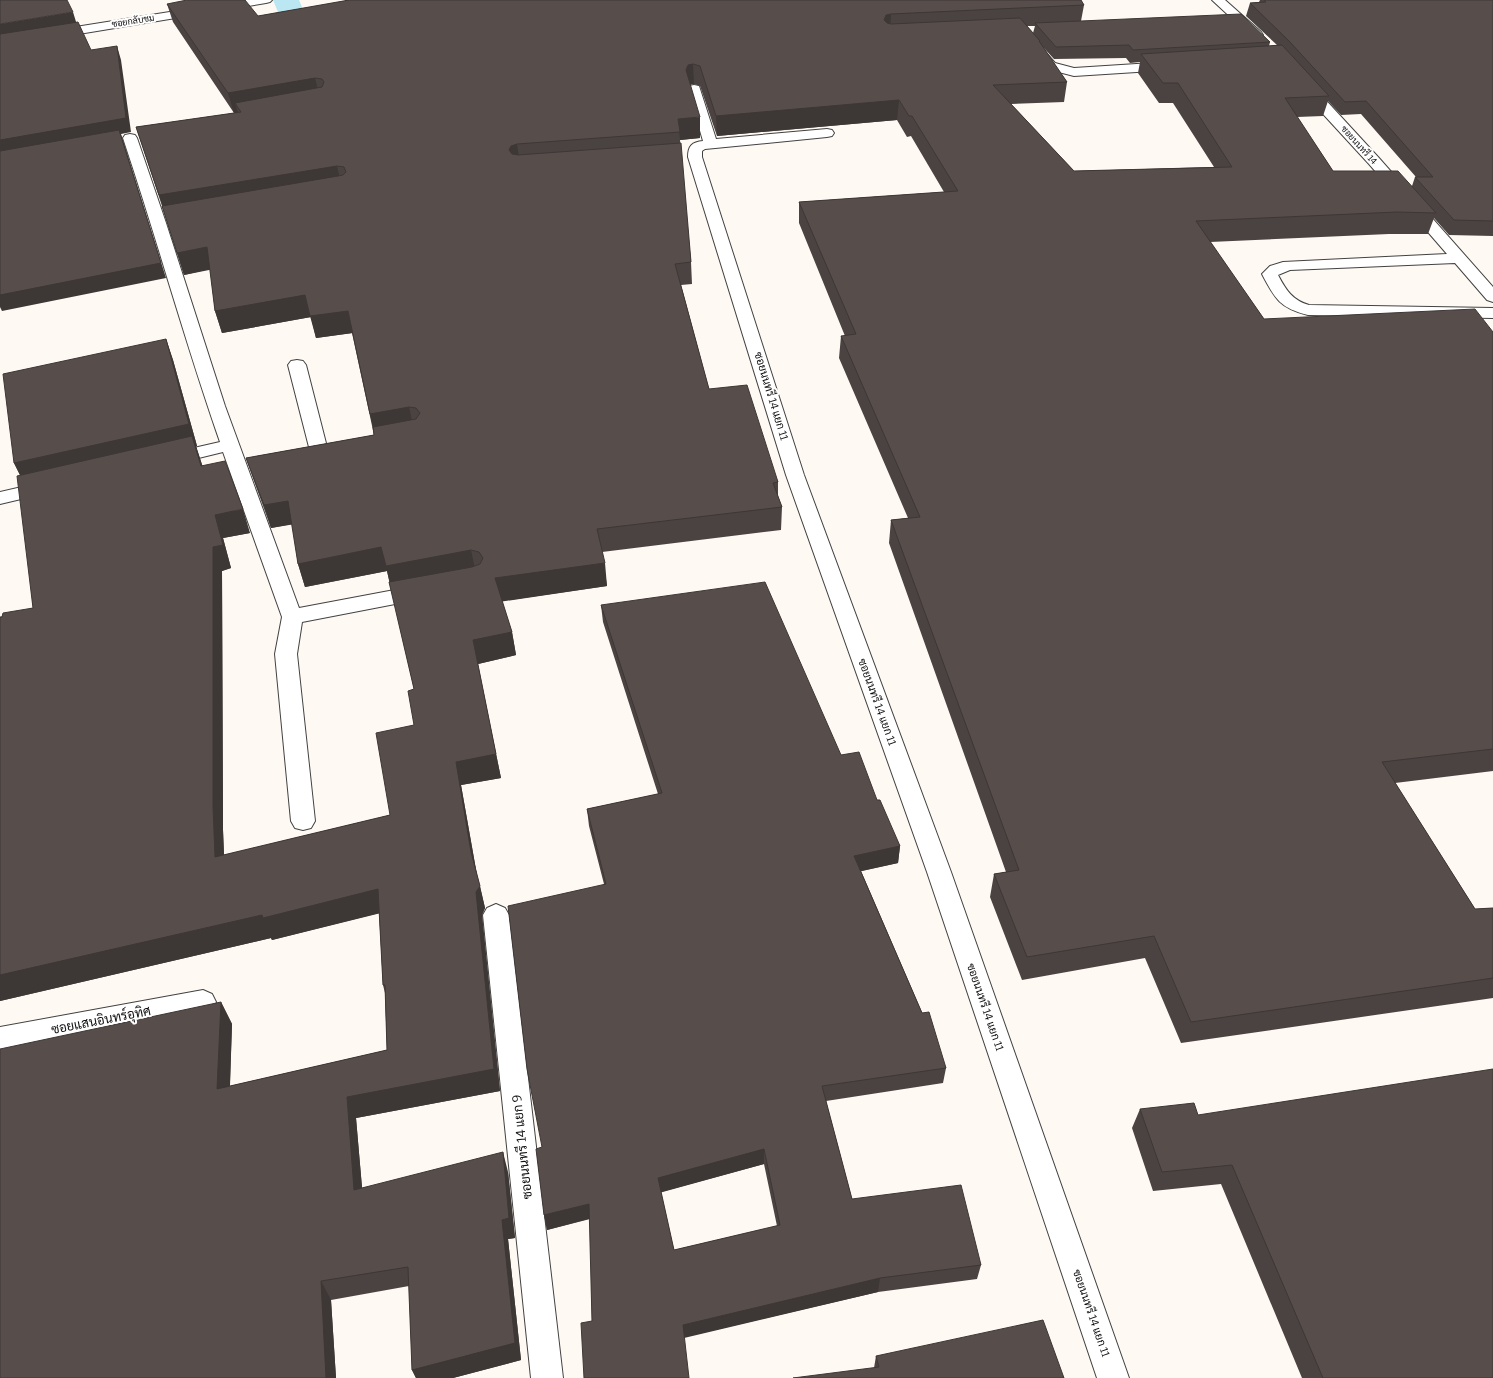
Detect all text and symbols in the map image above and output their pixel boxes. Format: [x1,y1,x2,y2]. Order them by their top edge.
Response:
street label: ซอยกลับชม [111,12,155,29]
street label: ซอยนนทรี 14 [1339,123,1380,167]
street label: ซอยนนทรี 14 แยก 11 [751,350,793,442]
street label: ซอยนนทรี 14 แยก 11 [855,656,901,748]
street label: ซอยนนทรี 14 แยก 11 [964,961,1008,1053]
street label: ซอยแสนอินทร์อุทิศ [50,1001,153,1039]
street label: ซอยนนทรี 14 แยก 9 [507,1094,535,1200]
street label: ซอยนนทรี 14 แยก 11 [1070,1267,1114,1359]

